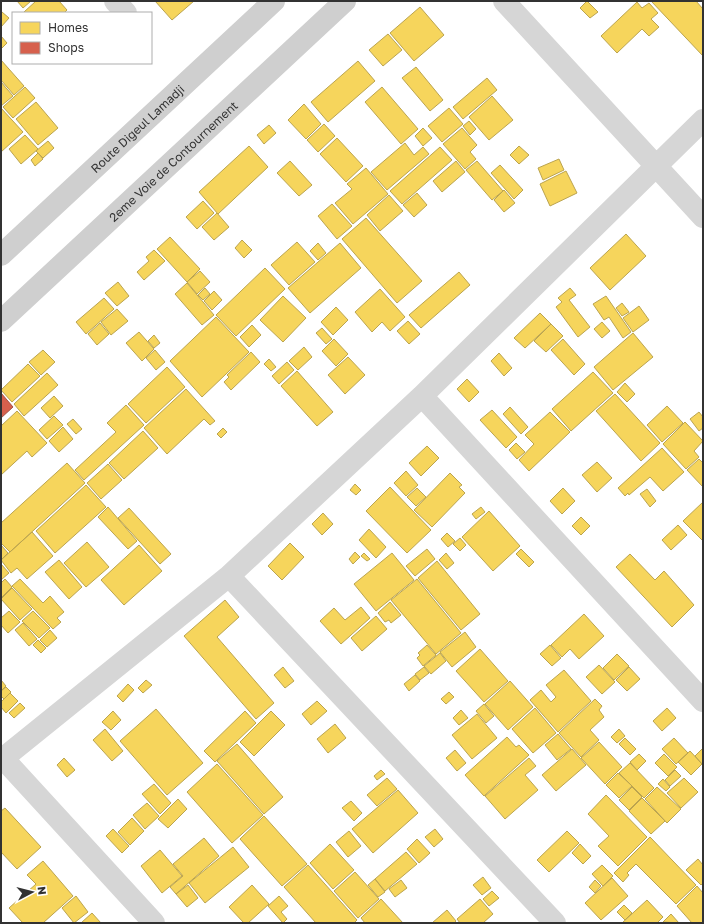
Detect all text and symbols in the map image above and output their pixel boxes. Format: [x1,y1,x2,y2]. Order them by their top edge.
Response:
legend [12,12,152,64]
text: Homes [48,20,88,35]
text: Shops [48,40,84,55]
street label: Route Digeul Lamadji [87,81,187,175]
street label: 2eme Voie de Contournement [106,97,241,224]
north arrow [12,872,52,912]
text: N [35,886,49,896]

